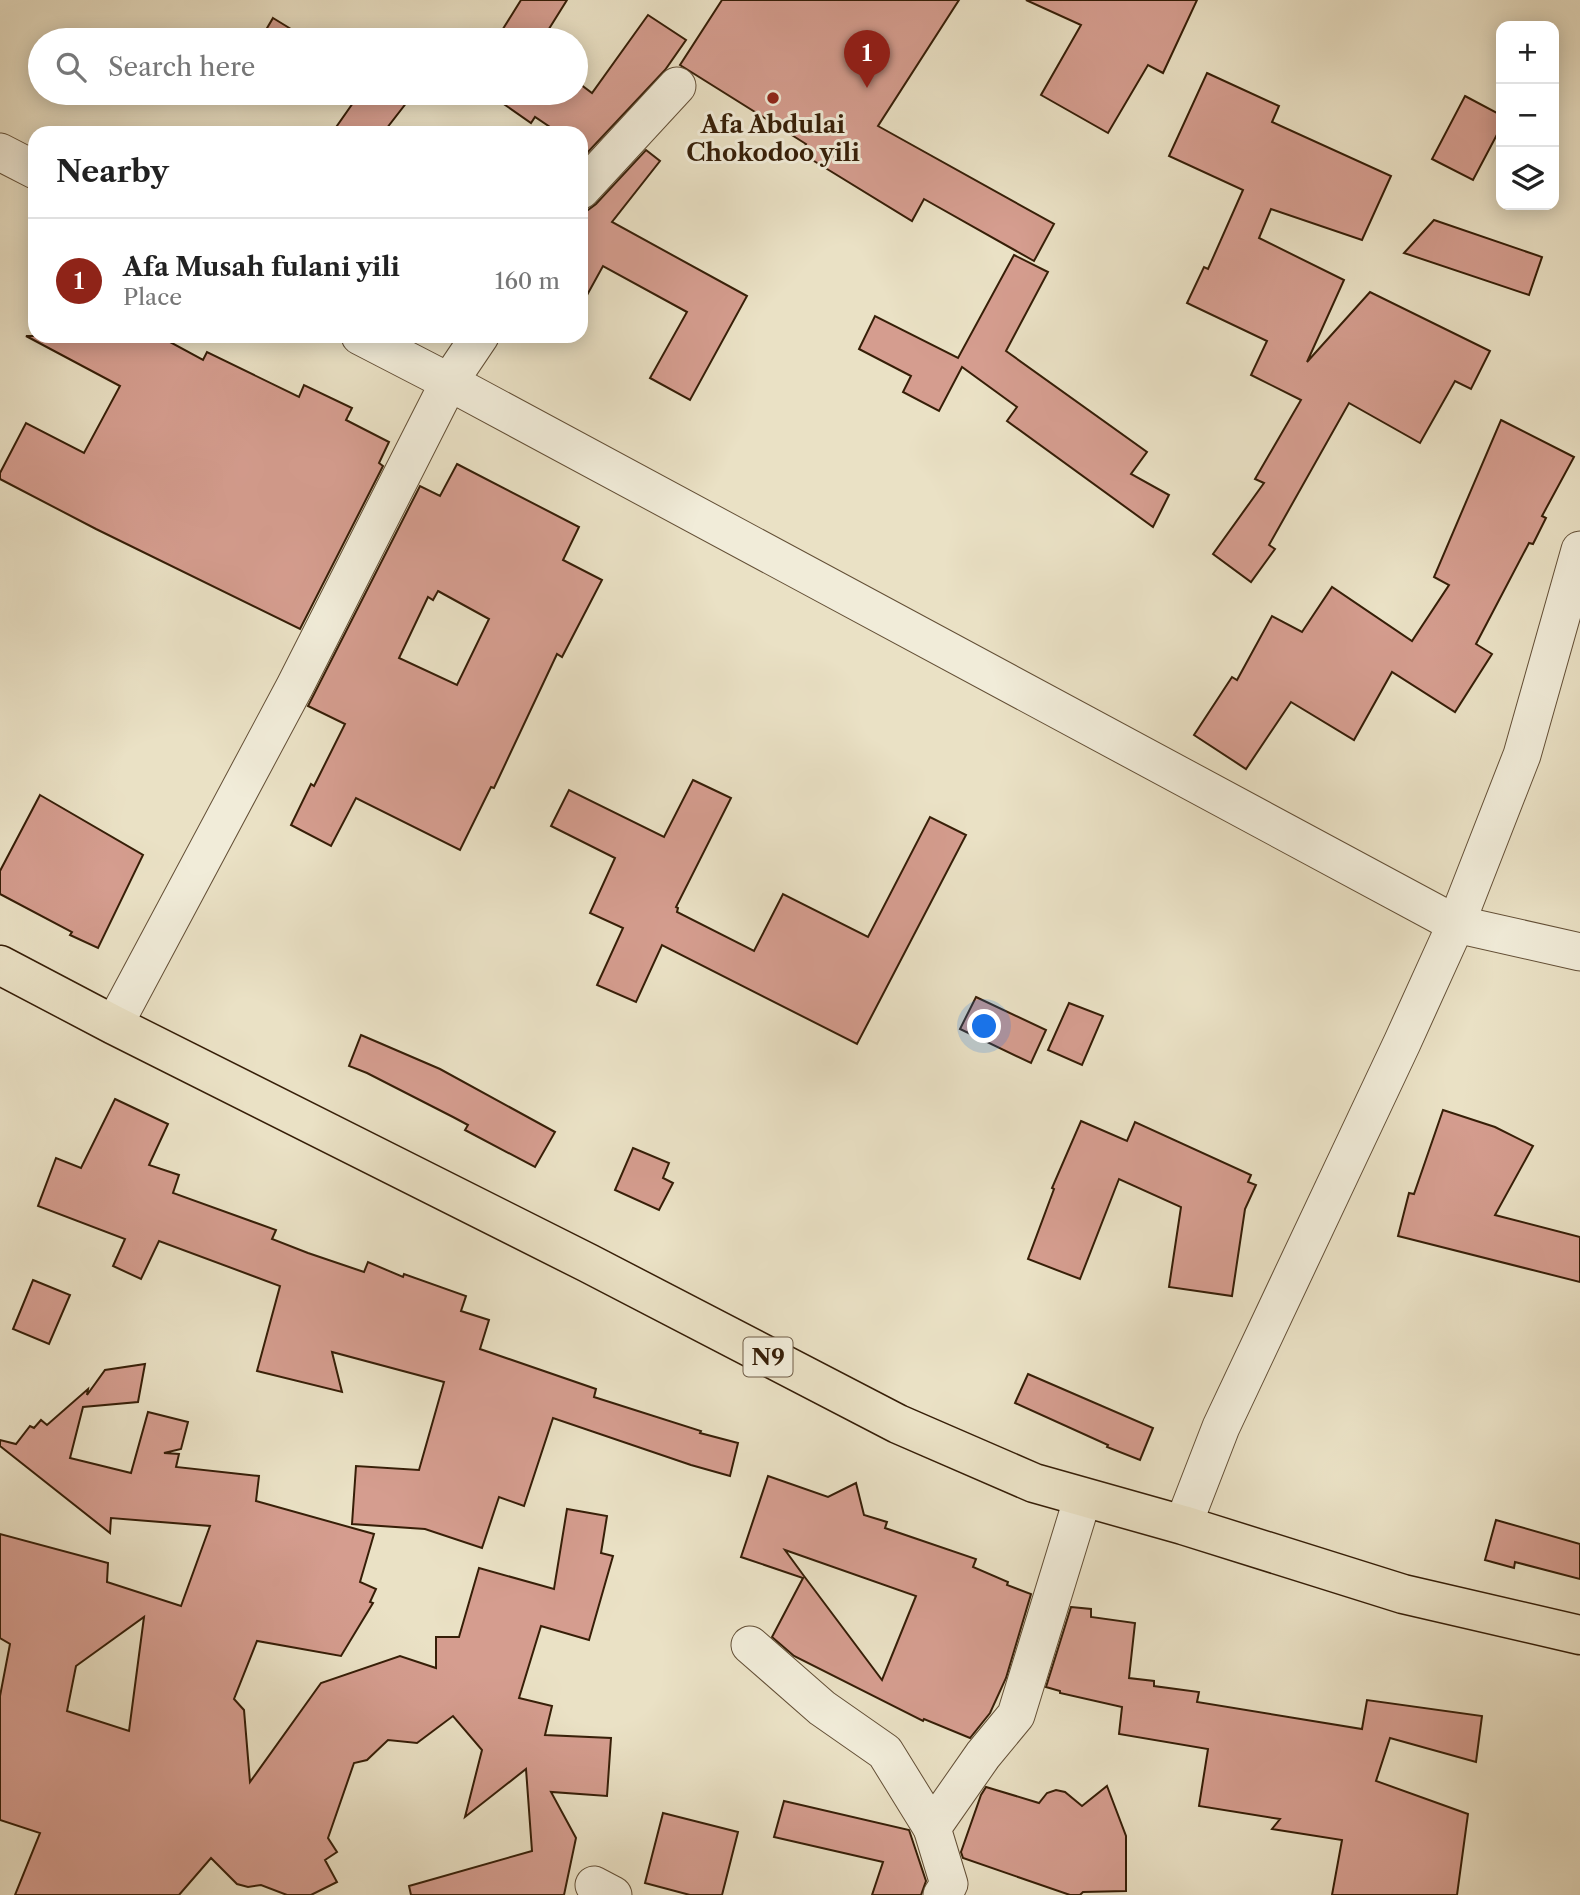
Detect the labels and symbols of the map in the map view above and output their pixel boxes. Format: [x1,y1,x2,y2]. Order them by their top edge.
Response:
pin: 1 [844,30,890,88]
marker: Afa Abdulai Chokodoo yili [765,90,781,106]
place label: Afa Abdulai Chokodoo yili [686,110,860,167]
your location [967,1009,1001,1043]
road number: N9 [744,1338,792,1376]

